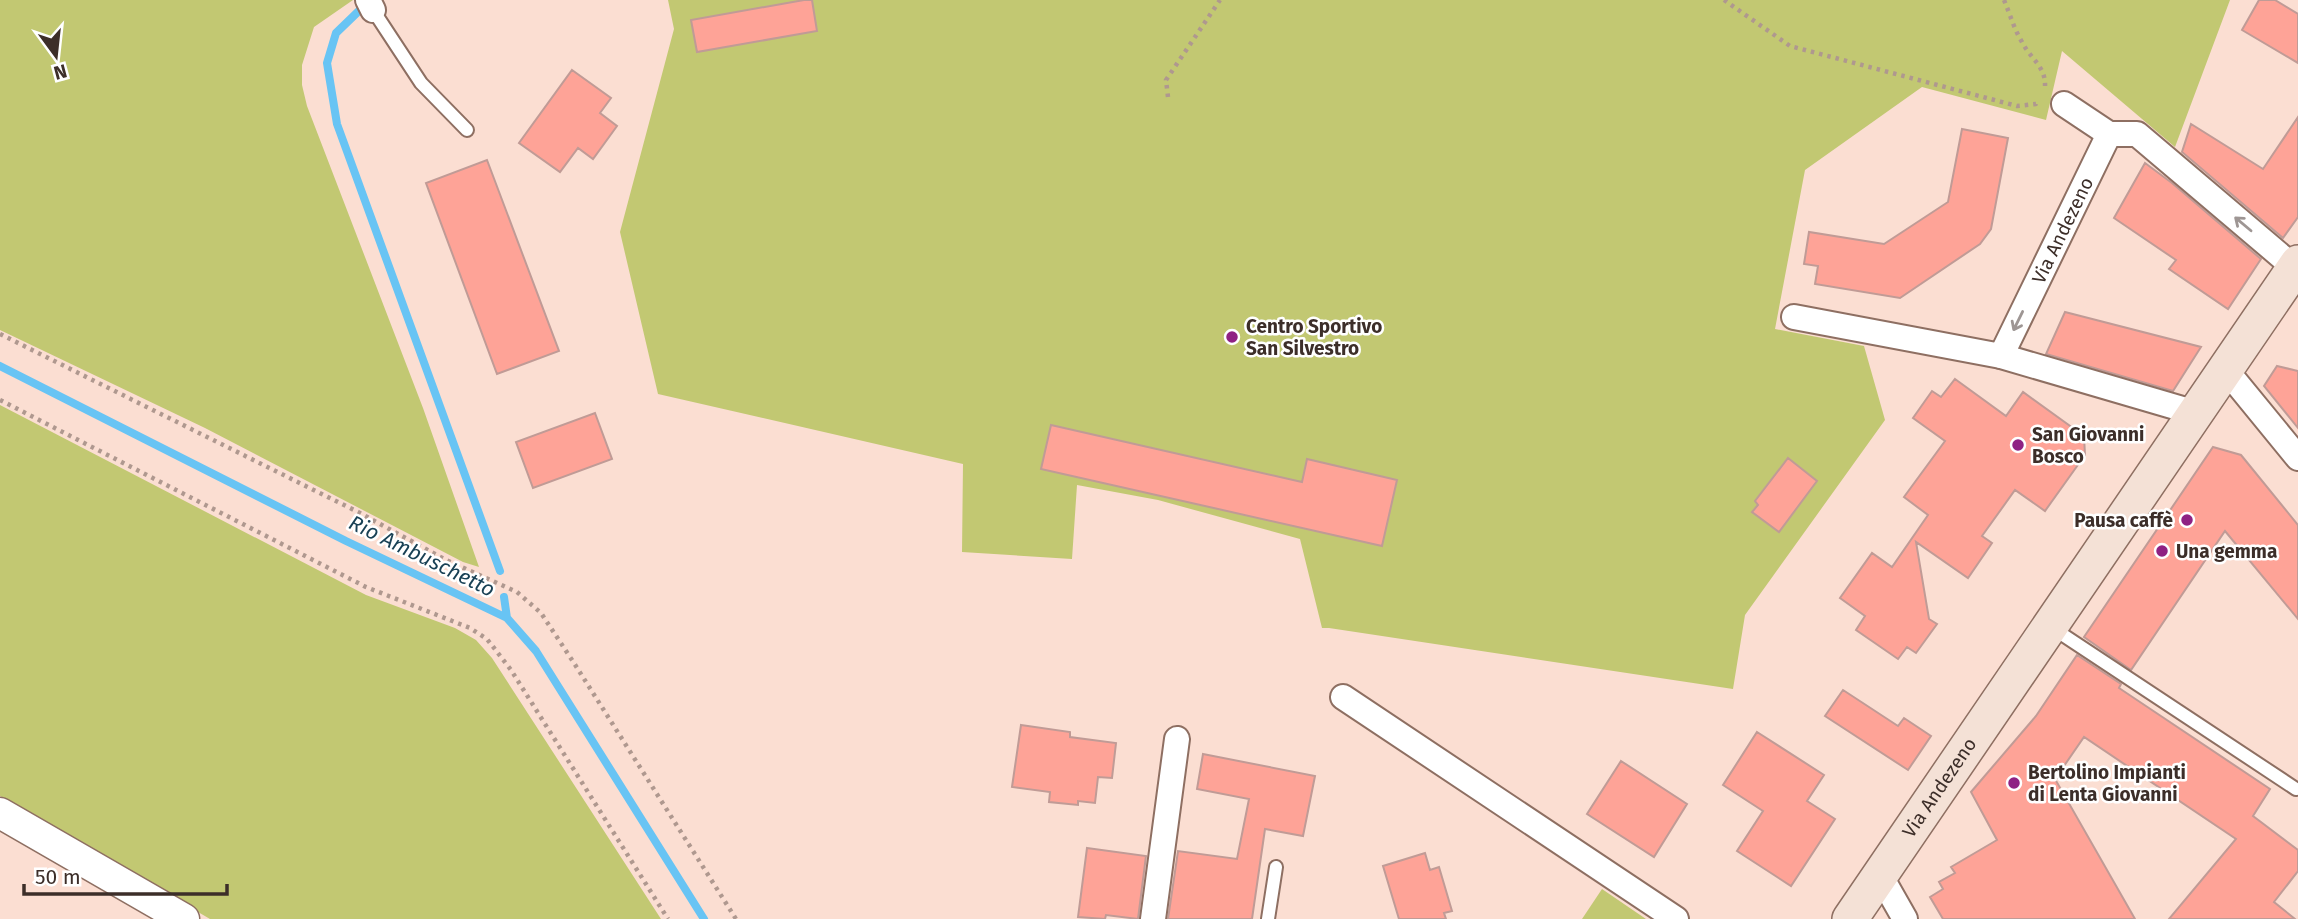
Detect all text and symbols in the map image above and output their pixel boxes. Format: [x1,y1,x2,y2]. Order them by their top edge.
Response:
north arrow [21,21,91,91]
text: N [51,59,69,85]
street label: Via Andezeno [2027,173,2098,287]
one-way arrow [2234,216,2252,232]
one-way arrow [2011,310,2024,331]
place label: Centro Sportivo San Silvestro [1246,315,1382,360]
marker: Centro Sportivo San Silvestro [1224,329,1240,345]
place label: San Giovanni Bosco [2032,423,2144,468]
marker: San Giovanni Bosco [2010,437,2026,453]
water label: Rio Ambuschetto [345,509,499,603]
place label: Pausa caffè [2074,509,2173,532]
marker: Pausa caffè [2179,512,2195,528]
place label: Una gemma [2176,540,2277,563]
marker: Una gemma [2154,543,2170,559]
street label: Via Andezeno [1897,733,1981,842]
place label: Bertolino Impianti di Lenta Giovanni [2028,761,2186,806]
marker: Bertolino Impianti di Lenta Giovanni [2006,775,2022,791]
scale bar [24,852,228,896]
text: 50 m [35,864,81,890]

